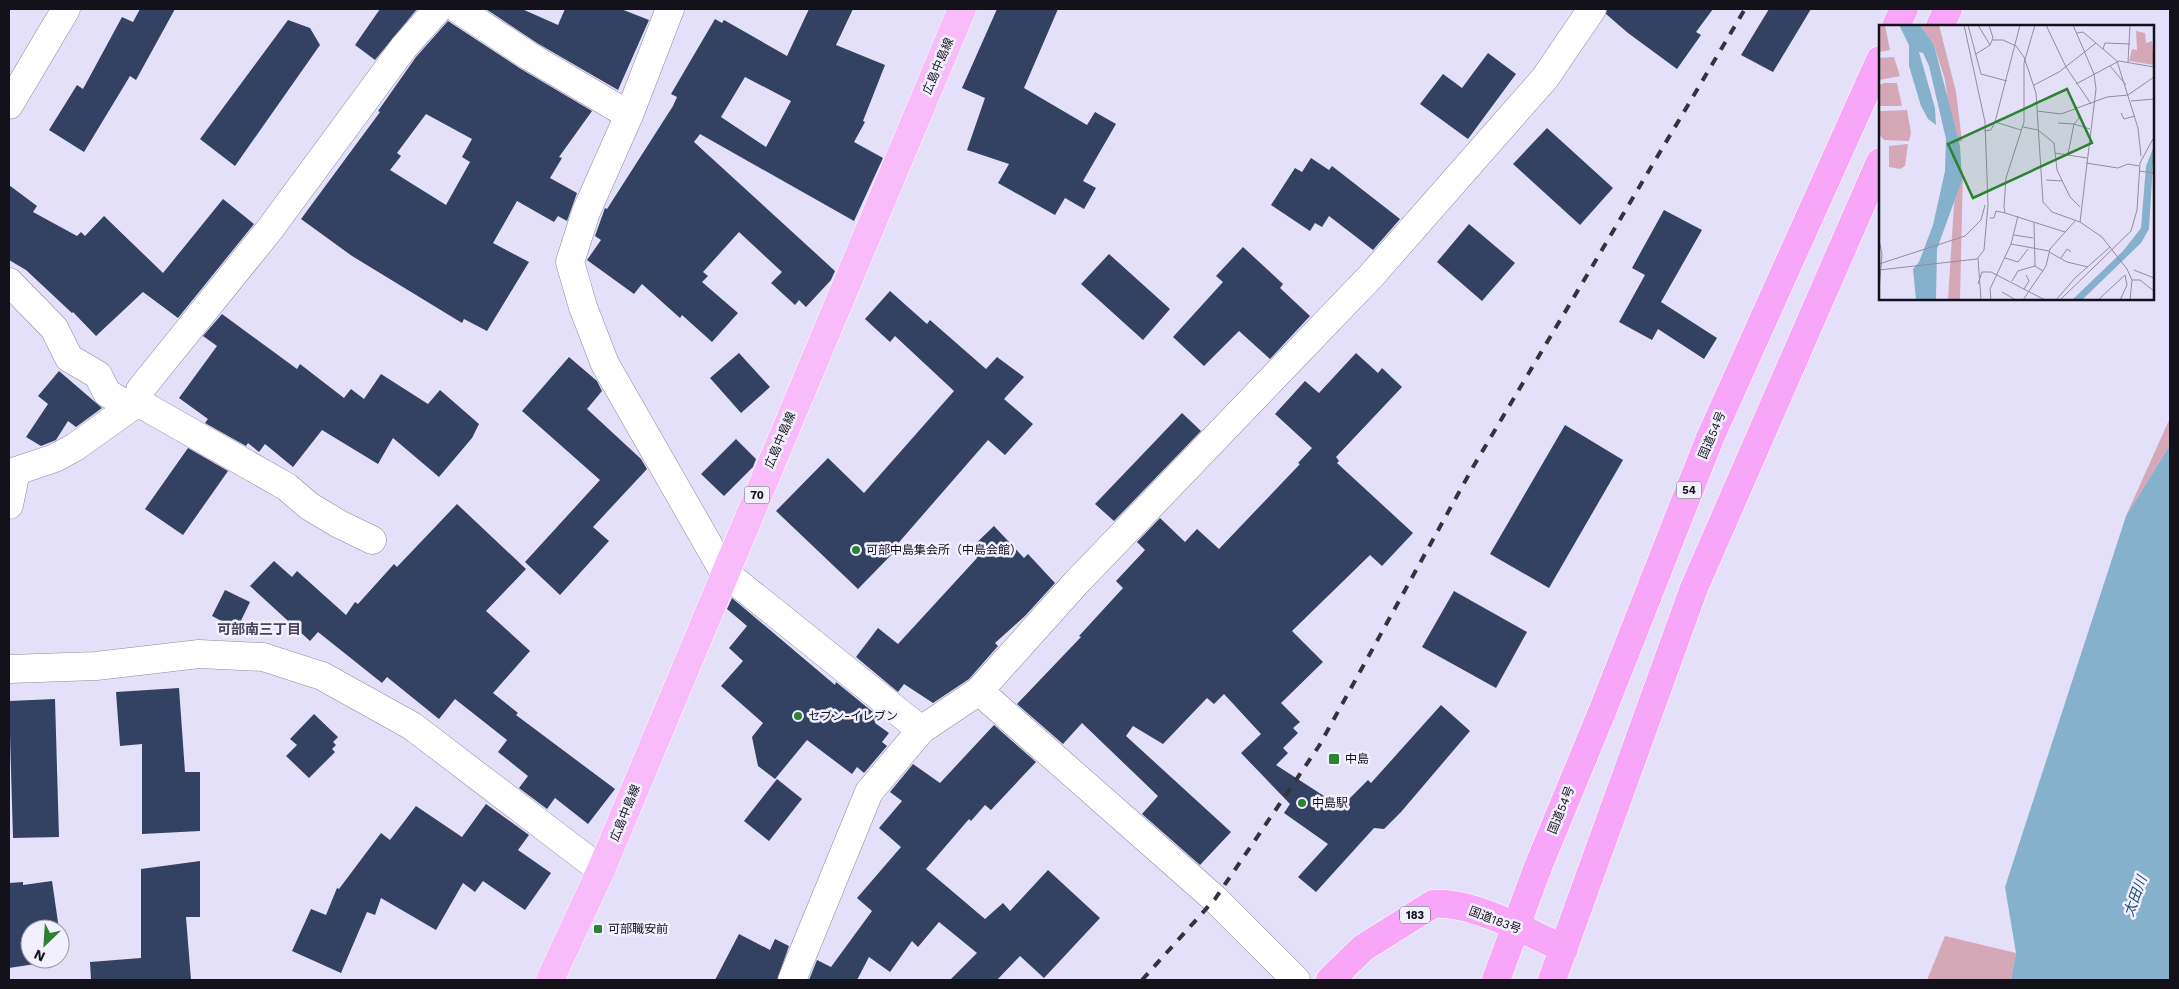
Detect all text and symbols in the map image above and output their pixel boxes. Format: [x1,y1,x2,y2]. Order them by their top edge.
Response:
inset map [1879,25,2154,300]
street label: 広島中島線 [920,36,956,96]
street label: 国道54号 [1696,409,1728,461]
street label: 広島中島線 [762,410,798,470]
road number: 54 [1676,482,1702,498]
road number: 70 [744,486,770,504]
place label: 可部中島集会所（中島会館） [866,543,1022,557]
marker: 可部中島集会所（中島会館） [850,544,862,556]
district label: 可部南三丁目 [217,621,301,637]
place label: セブン-イレブン [808,709,898,723]
marker: セブン-イレブン [792,710,804,722]
marker: 中島 [1327,752,1341,766]
place label: 中島 [1345,752,1369,766]
street label: 広島中島線 [607,783,643,843]
street label: 国道54号 [1545,784,1577,836]
place label: 中島駅 [1312,796,1348,810]
marker: 中島駅 [1296,797,1308,809]
water label: 太田川 [2120,872,2150,918]
street label: 国道183号 [1467,904,1523,936]
road number: 183 [1400,906,1430,924]
north arrow [20,919,70,969]
place label: 可部職安前 [608,922,668,936]
marker: 可部職安前 [592,923,604,935]
text: N [31,946,48,965]

